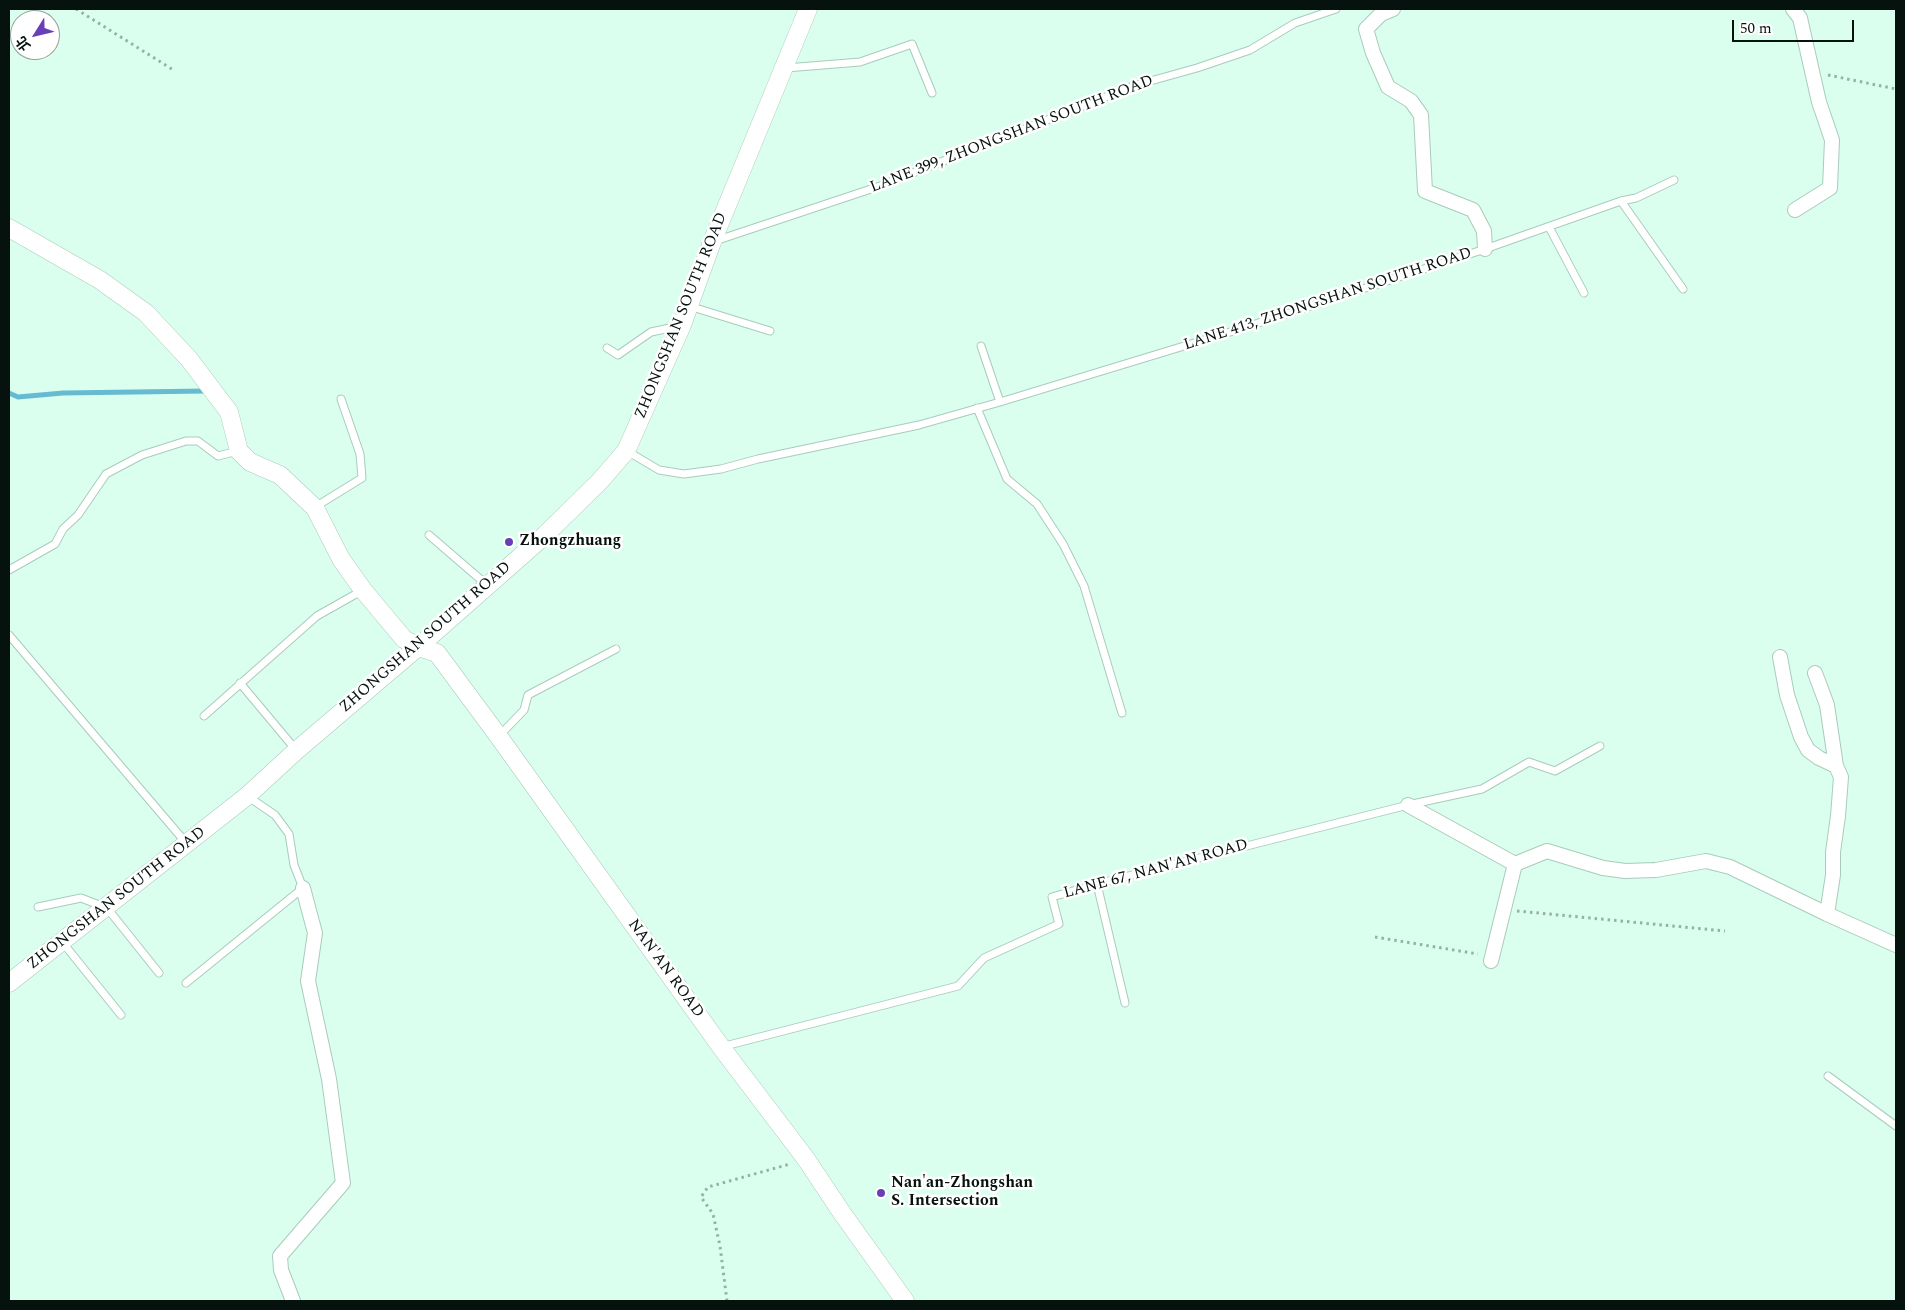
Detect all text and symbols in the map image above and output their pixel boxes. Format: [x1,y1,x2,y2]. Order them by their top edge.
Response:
north arrow [10,10,60,60]
scale bar [1735,10,1858,42]
text: 50 m [1740,17,1772,40]
text: 北 [11,32,36,55]
street label: LANE 399, ZHONGSHAN SOUTH ROAD [868,72,1156,198]
street label: ZHONGSHAN SOUTH ROAD [632,210,732,422]
street label: LANE 413, ZHONGSHAN SOUTH ROAD [1182,244,1474,356]
place label: Zhongzhuang [519,532,621,552]
marker: Zhongzhuang [503,536,515,548]
street label: ZHONGSHAN SOUTH ROAD [336,558,516,718]
street label: ZHONGSHAN SOUTH ROAD [24,823,210,975]
street label: LANE 67, NAN'AN ROAD [1062,836,1250,904]
street label: NAN'AN ROAD [623,916,707,1022]
place label: Nan'an-Zhongshan S. Intersection [891,1174,1033,1212]
marker: Nan'an-Zhongshan S. Intersection [875,1187,887,1199]

